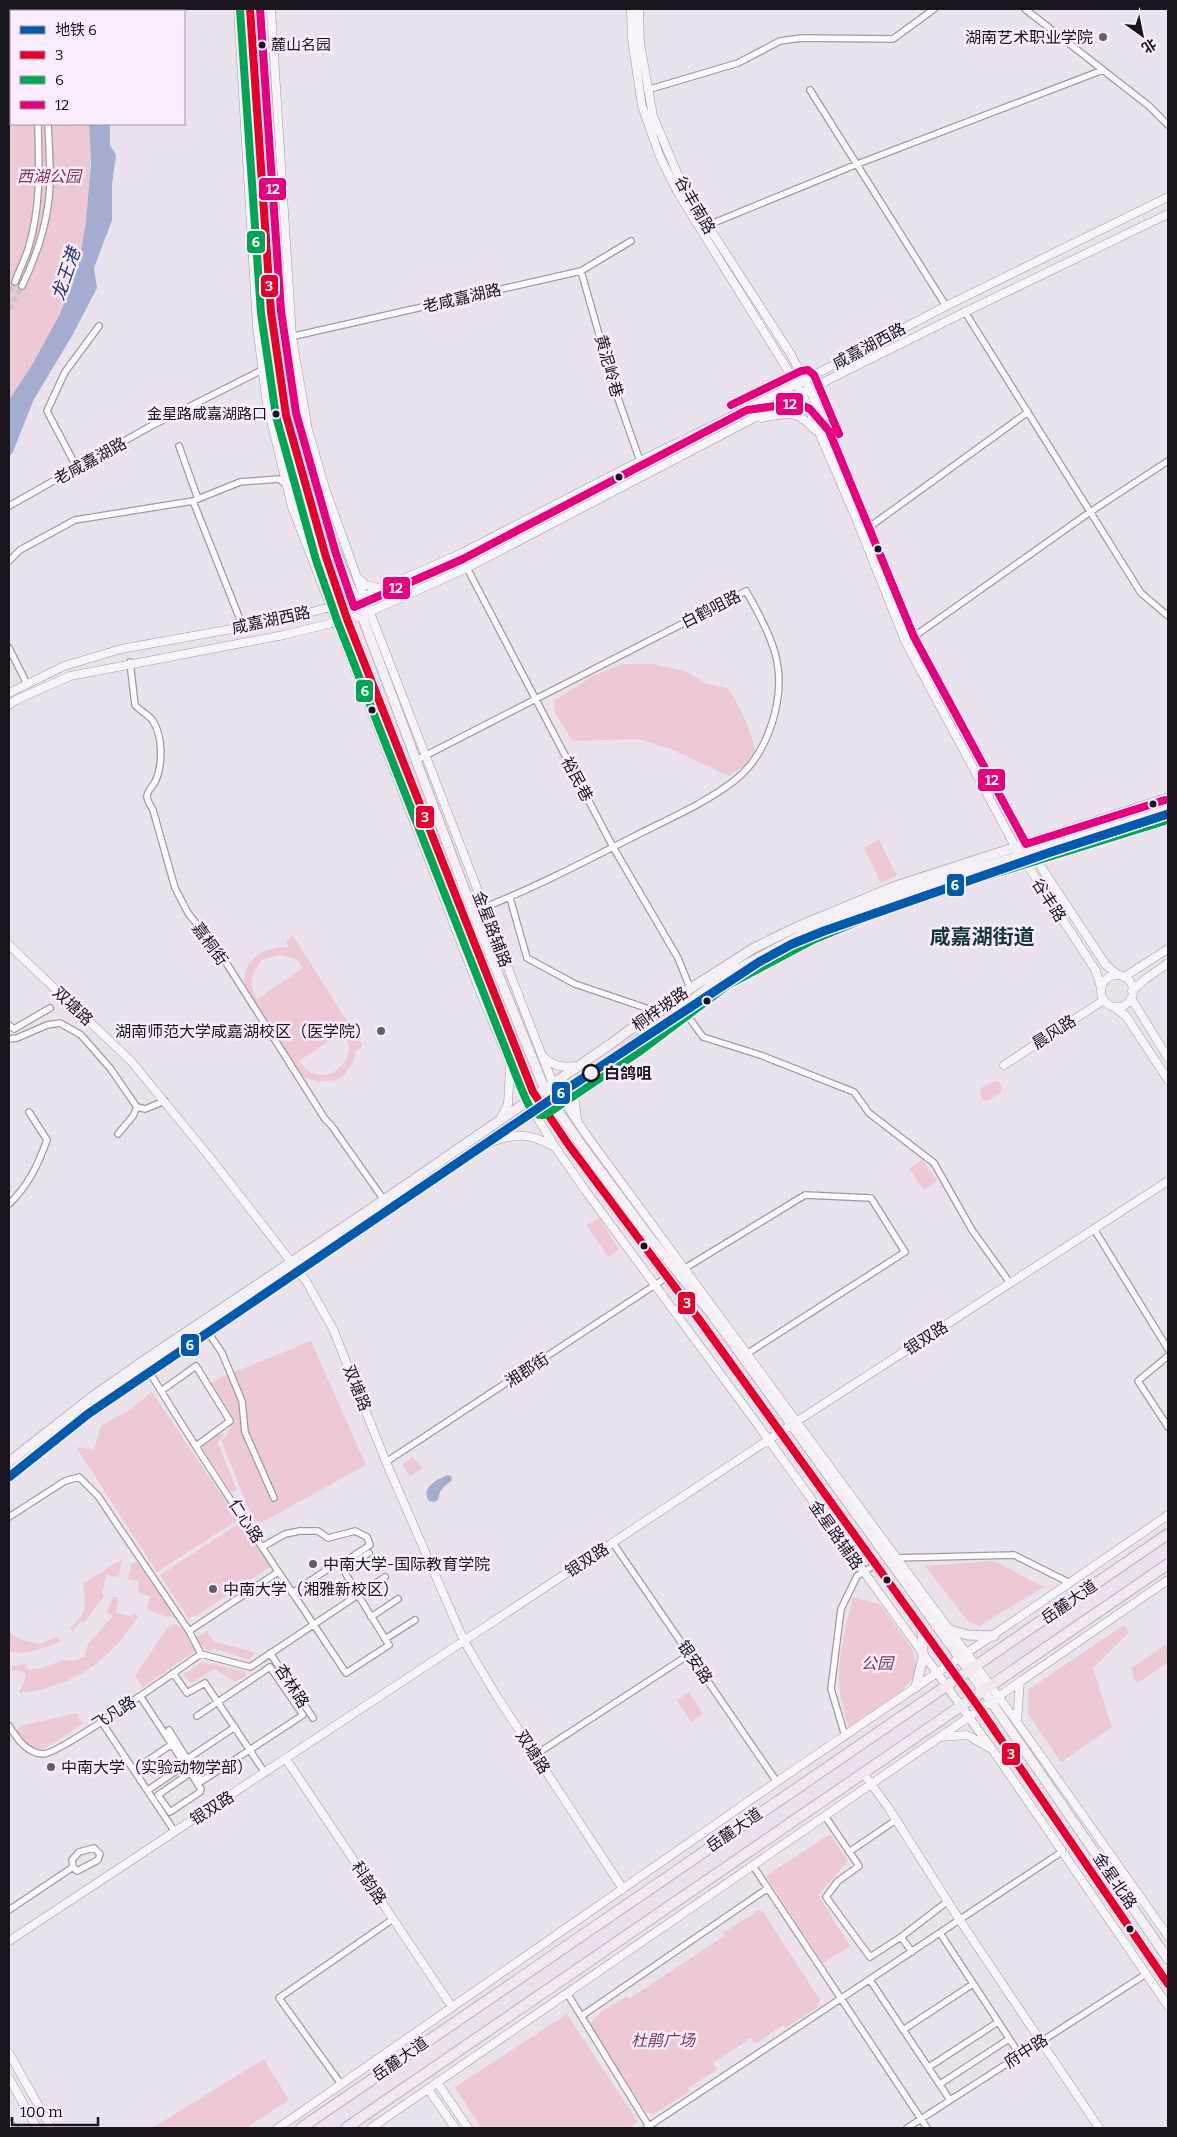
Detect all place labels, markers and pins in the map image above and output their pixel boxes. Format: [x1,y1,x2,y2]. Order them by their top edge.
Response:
place label: 湖南艺术职业学院 [965,28,1093,47]
marker: 湖南艺术职业学院 [1097,31,1109,43]
place label: 麓山名园 [271,36,331,54]
marker: 麓山名园 [257,40,267,50]
place label: 金星路咸嘉湖路口 [147,405,267,423]
marker: 金星路咸嘉湖路口 [271,409,281,419]
unlabelled marker [614,472,624,482]
unlabelled marker [873,544,883,554]
unlabelled marker [367,705,377,715]
unlabelled marker [1148,799,1158,809]
unlabelled marker [702,996,712,1006]
place label: 湖南师范大学咸嘉湖校区（医学院） [115,1022,371,1041]
marker: 湖南师范大学咸嘉湖校区（医学院） [375,1025,387,1037]
marker: 白鸽咀 [582,1064,600,1082]
place label: 白鸽咀 [604,1064,652,1083]
unlabelled marker [639,1241,649,1251]
place label: 中南大学-国际教育学院 [323,1555,490,1574]
marker: 中南大学-国际教育学院 [307,1558,319,1570]
unlabelled marker [882,1575,892,1585]
place label: 中南大学（湘雅新校区） [223,1580,399,1599]
marker: 中南大学（湘雅新校区） [207,1583,219,1595]
place label: 中南大学（实验动物学部） [61,1758,253,1777]
marker: 中南大学（实验动物学部） [45,1761,57,1773]
unlabelled marker [1125,1924,1135,1934]

